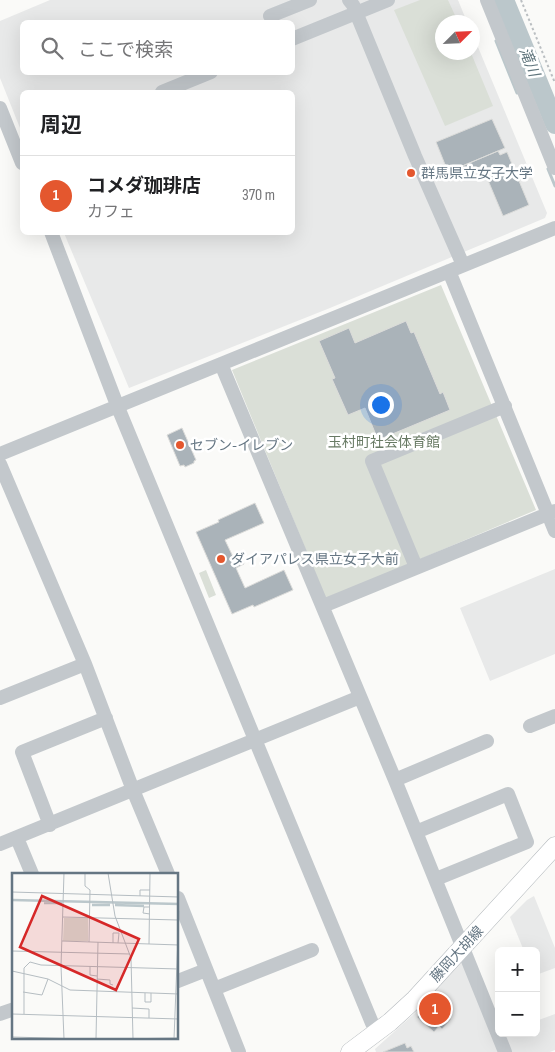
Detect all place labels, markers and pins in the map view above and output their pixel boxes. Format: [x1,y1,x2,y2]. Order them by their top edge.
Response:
place label: 群馬県立女子大学 [421,165,533,182]
marker: 群馬県立女子大学 [405,167,417,179]
place label: セブン-イレブン [190,437,293,454]
marker: セブン-イレブン [174,439,186,451]
place label: ダイアパレス県立女子大前 [231,551,399,568]
marker: ダイアパレス県立女子大前 [215,553,227,565]
pin: 1 [419,990,451,1028]

